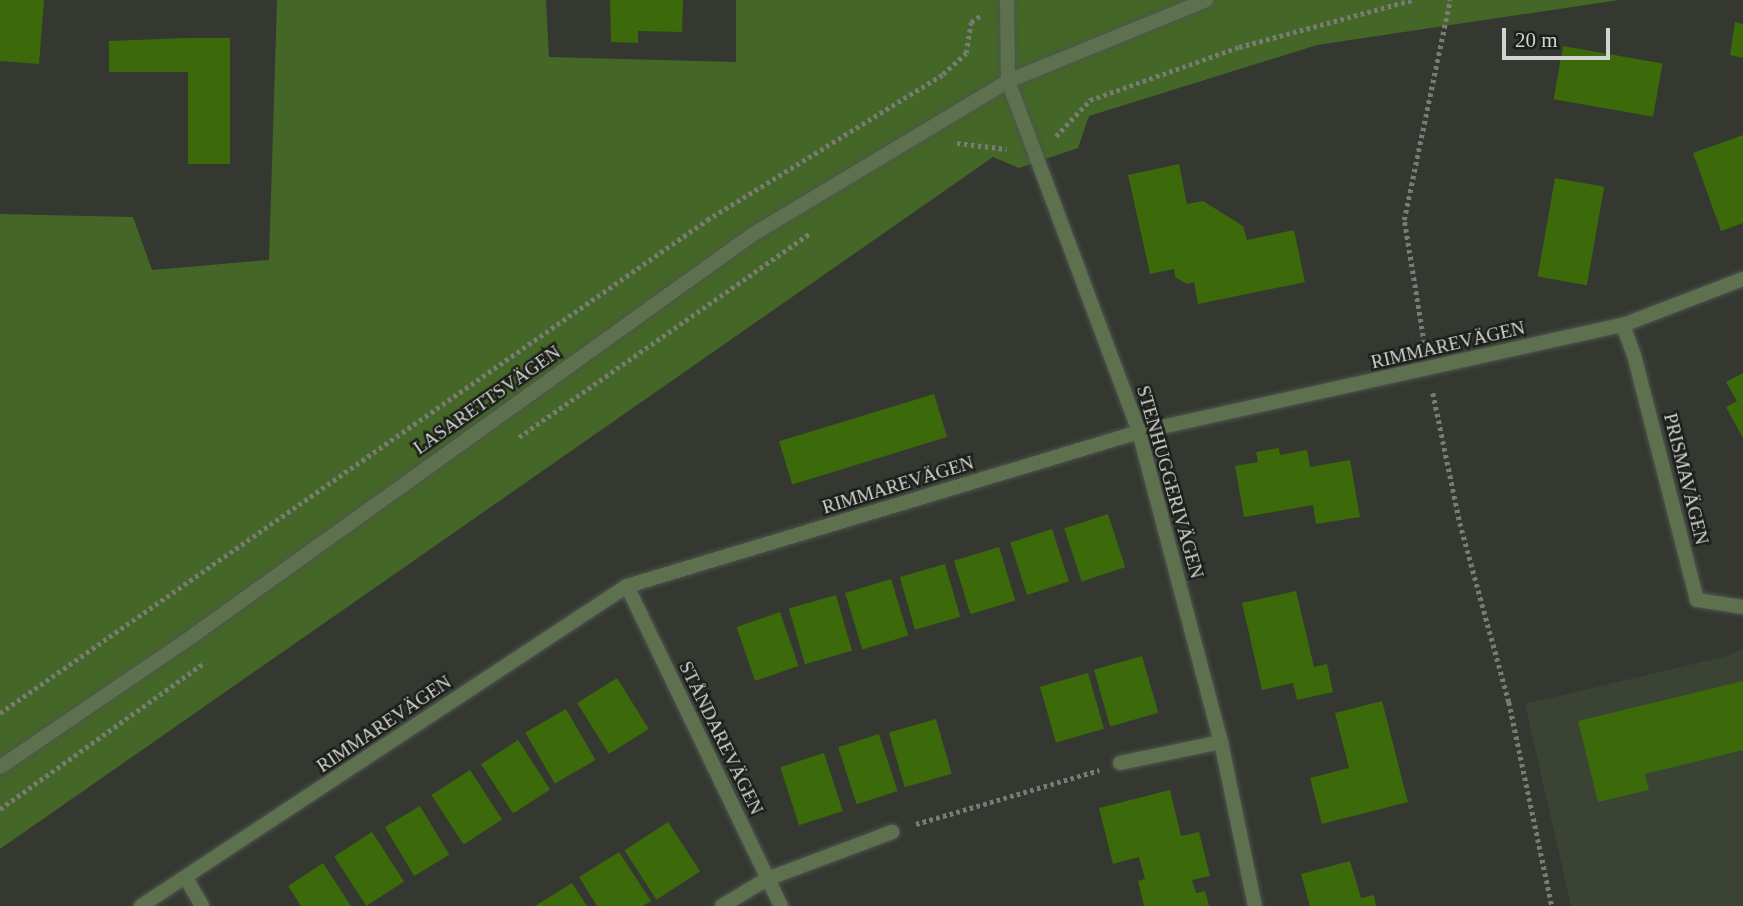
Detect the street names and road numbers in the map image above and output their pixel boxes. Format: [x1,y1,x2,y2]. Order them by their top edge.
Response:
street label: RIMMAREVÄGEN [1369,316,1527,374]
street label: LASARETTSVÄGEN [409,341,565,459]
street label: STENHUGGERIVÄGEN [1132,383,1208,581]
street label: PRISMAVÄGEN [1659,411,1713,547]
street label: RIMMAREVÄGEN [819,451,977,519]
street label: STÅNDAREVÄGEN [674,658,768,818]
street label: RIMMAREVÄGEN [312,671,456,777]

